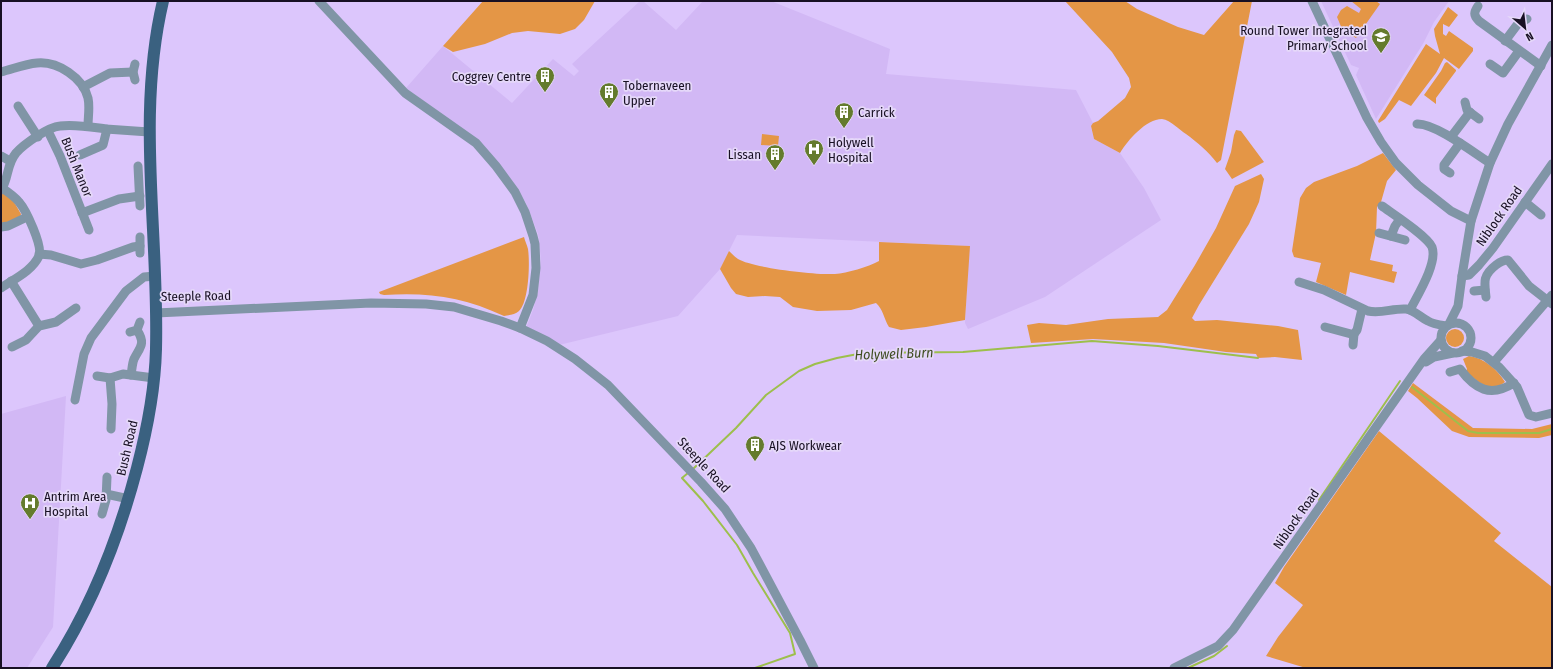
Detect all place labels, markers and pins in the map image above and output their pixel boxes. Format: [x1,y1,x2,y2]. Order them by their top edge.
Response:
place label: Round Tower Integrated Primary School [1240,23,1368,53]
school or university icon: Round Tower Integrated Primary School [1370,26,1392,54]
building icon: Coggrey Centre [534,65,556,93]
place label: Coggrey Centre [452,69,531,84]
place label: Tobernaveen Upper [623,78,691,108]
building icon: Tobernaveen Upper [598,81,620,109]
building icon: Carrick [833,101,855,129]
place label: Carrick [858,105,896,120]
place label: Holywell Hospital [828,135,874,165]
hospital icon: Holywell Hospital [803,138,825,166]
building icon: Lissan [764,143,786,171]
place label: Lissan [728,147,761,162]
building icon: AJS Workwear [744,434,766,462]
place label: AJS Workwear [769,438,842,453]
place label: Antrim Area Hospital [44,489,107,519]
hospital icon: Antrim Area Hospital [19,492,41,520]

